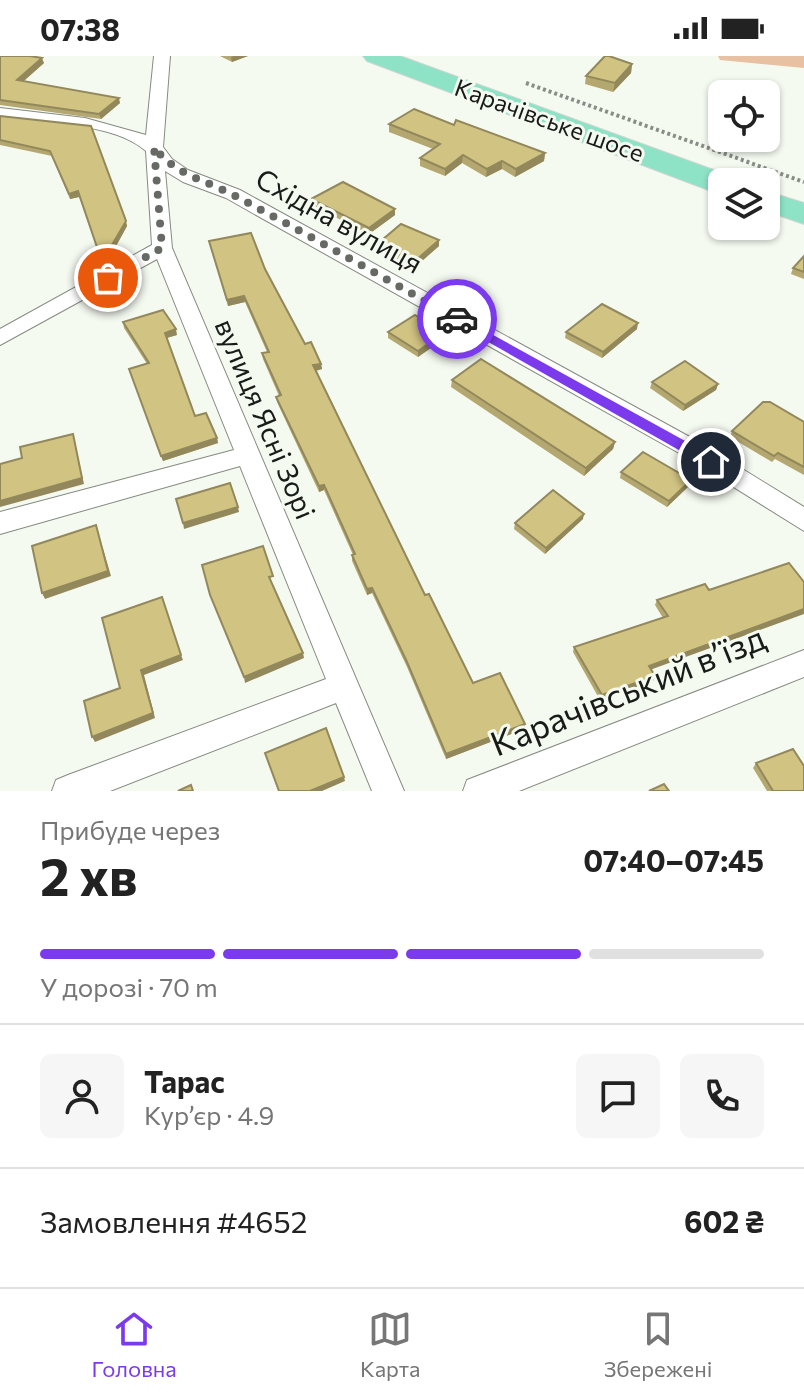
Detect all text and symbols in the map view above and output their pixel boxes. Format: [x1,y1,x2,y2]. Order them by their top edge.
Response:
text: 07:38 [40,10,120,47]
street label: Карачівське шосе [451,72,648,167]
map controls [708,80,780,240]
button: locate [708,80,780,152]
street label: Східна вулиця [250,160,429,280]
button: layers [708,168,780,240]
pin [74,244,142,312]
icon: bag [86,256,130,300]
courier [417,279,497,359]
icon: car [435,297,479,341]
street label: вулиця Ясні Зорі [208,313,323,524]
pin [677,428,745,496]
icon: home [689,440,733,484]
street label: Карачівський в’їзд [484,615,771,763]
text: Прибуде через [40,814,220,845]
text: 07:40–07:45 [583,841,764,878]
text: 2 хв [40,843,137,907]
text: У дорозі · 70 m [40,971,218,1002]
button: person [40,1054,124,1138]
button: chat [576,1054,660,1138]
button: phone [680,1054,764,1138]
text: Тарас [144,1062,225,1099]
text: Кур’єр · 4.9 [144,1099,274,1130]
text: Замовлення #4652 [40,1202,307,1239]
text: 602 ₴ [684,1202,764,1239]
tab: Головна [92,1307,177,1382]
tab: Карта [360,1307,421,1382]
tab: Збережені [604,1307,712,1382]

